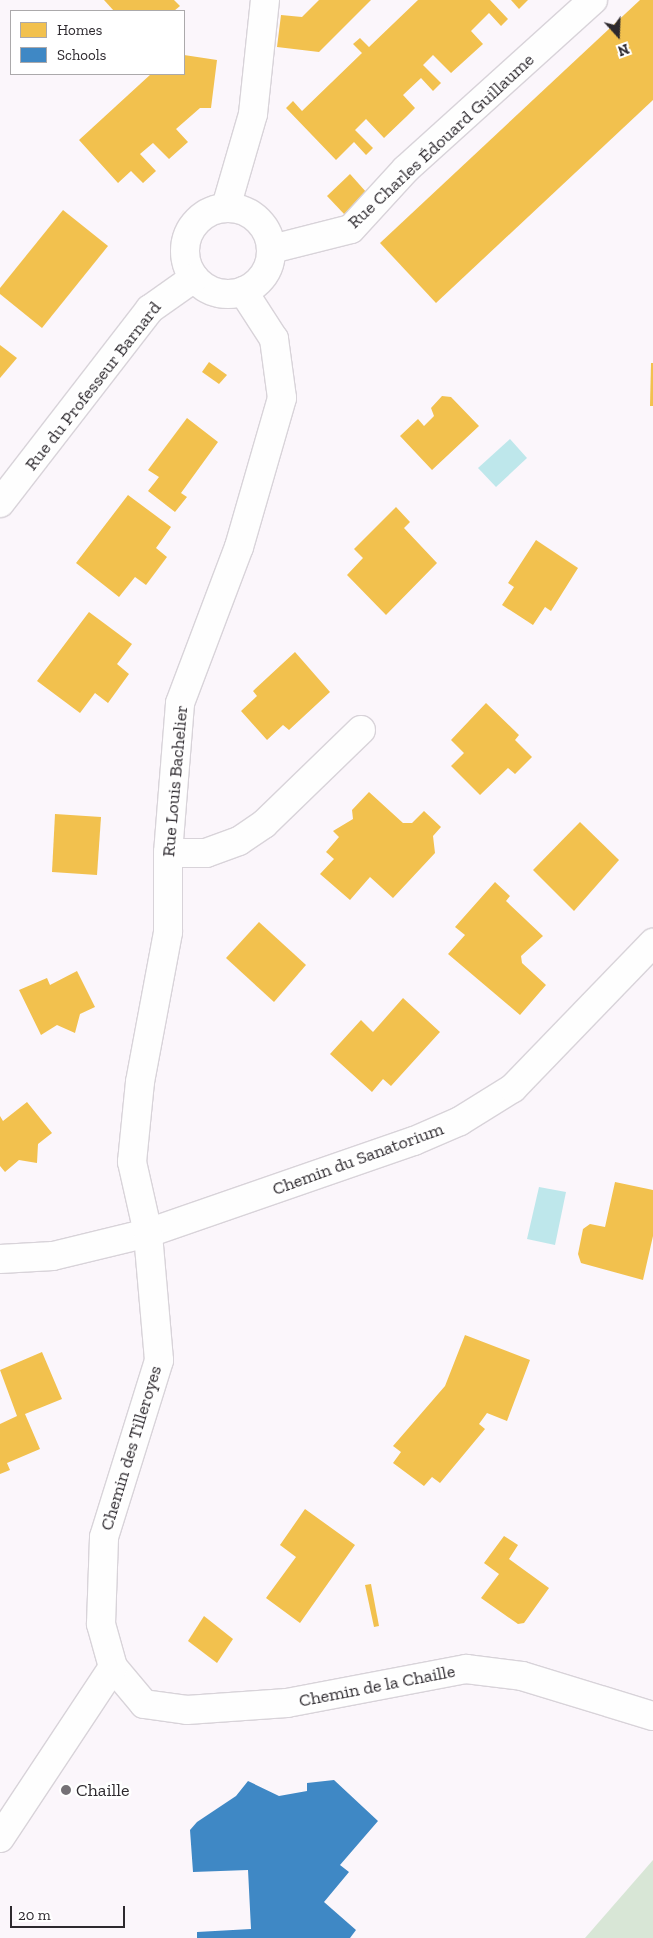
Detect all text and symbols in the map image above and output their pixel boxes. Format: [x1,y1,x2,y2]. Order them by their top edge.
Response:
legend [10,10,185,75]
north arrow [593,10,643,60]
text: Homes [57,21,102,39]
text: N [615,40,631,59]
text: Schools [57,46,106,64]
street label: Rue Charles Édouard Guillaume [343,49,539,233]
street label: Rue du Professeur Barnard [20,297,166,475]
street label: Rue Louis Bachelier [158,704,192,858]
street label: Chemin du Sanatorium [269,1118,447,1200]
street label: Chemin des Tilleroyes [96,1363,166,1533]
street label: Chemin de la Chaille [297,1660,457,1712]
place label: Chaille [76,1779,129,1801]
marker: Chaille [60,1784,72,1796]
scale bar [12,1896,128,1928]
text: 20 m [18,1906,51,1924]

